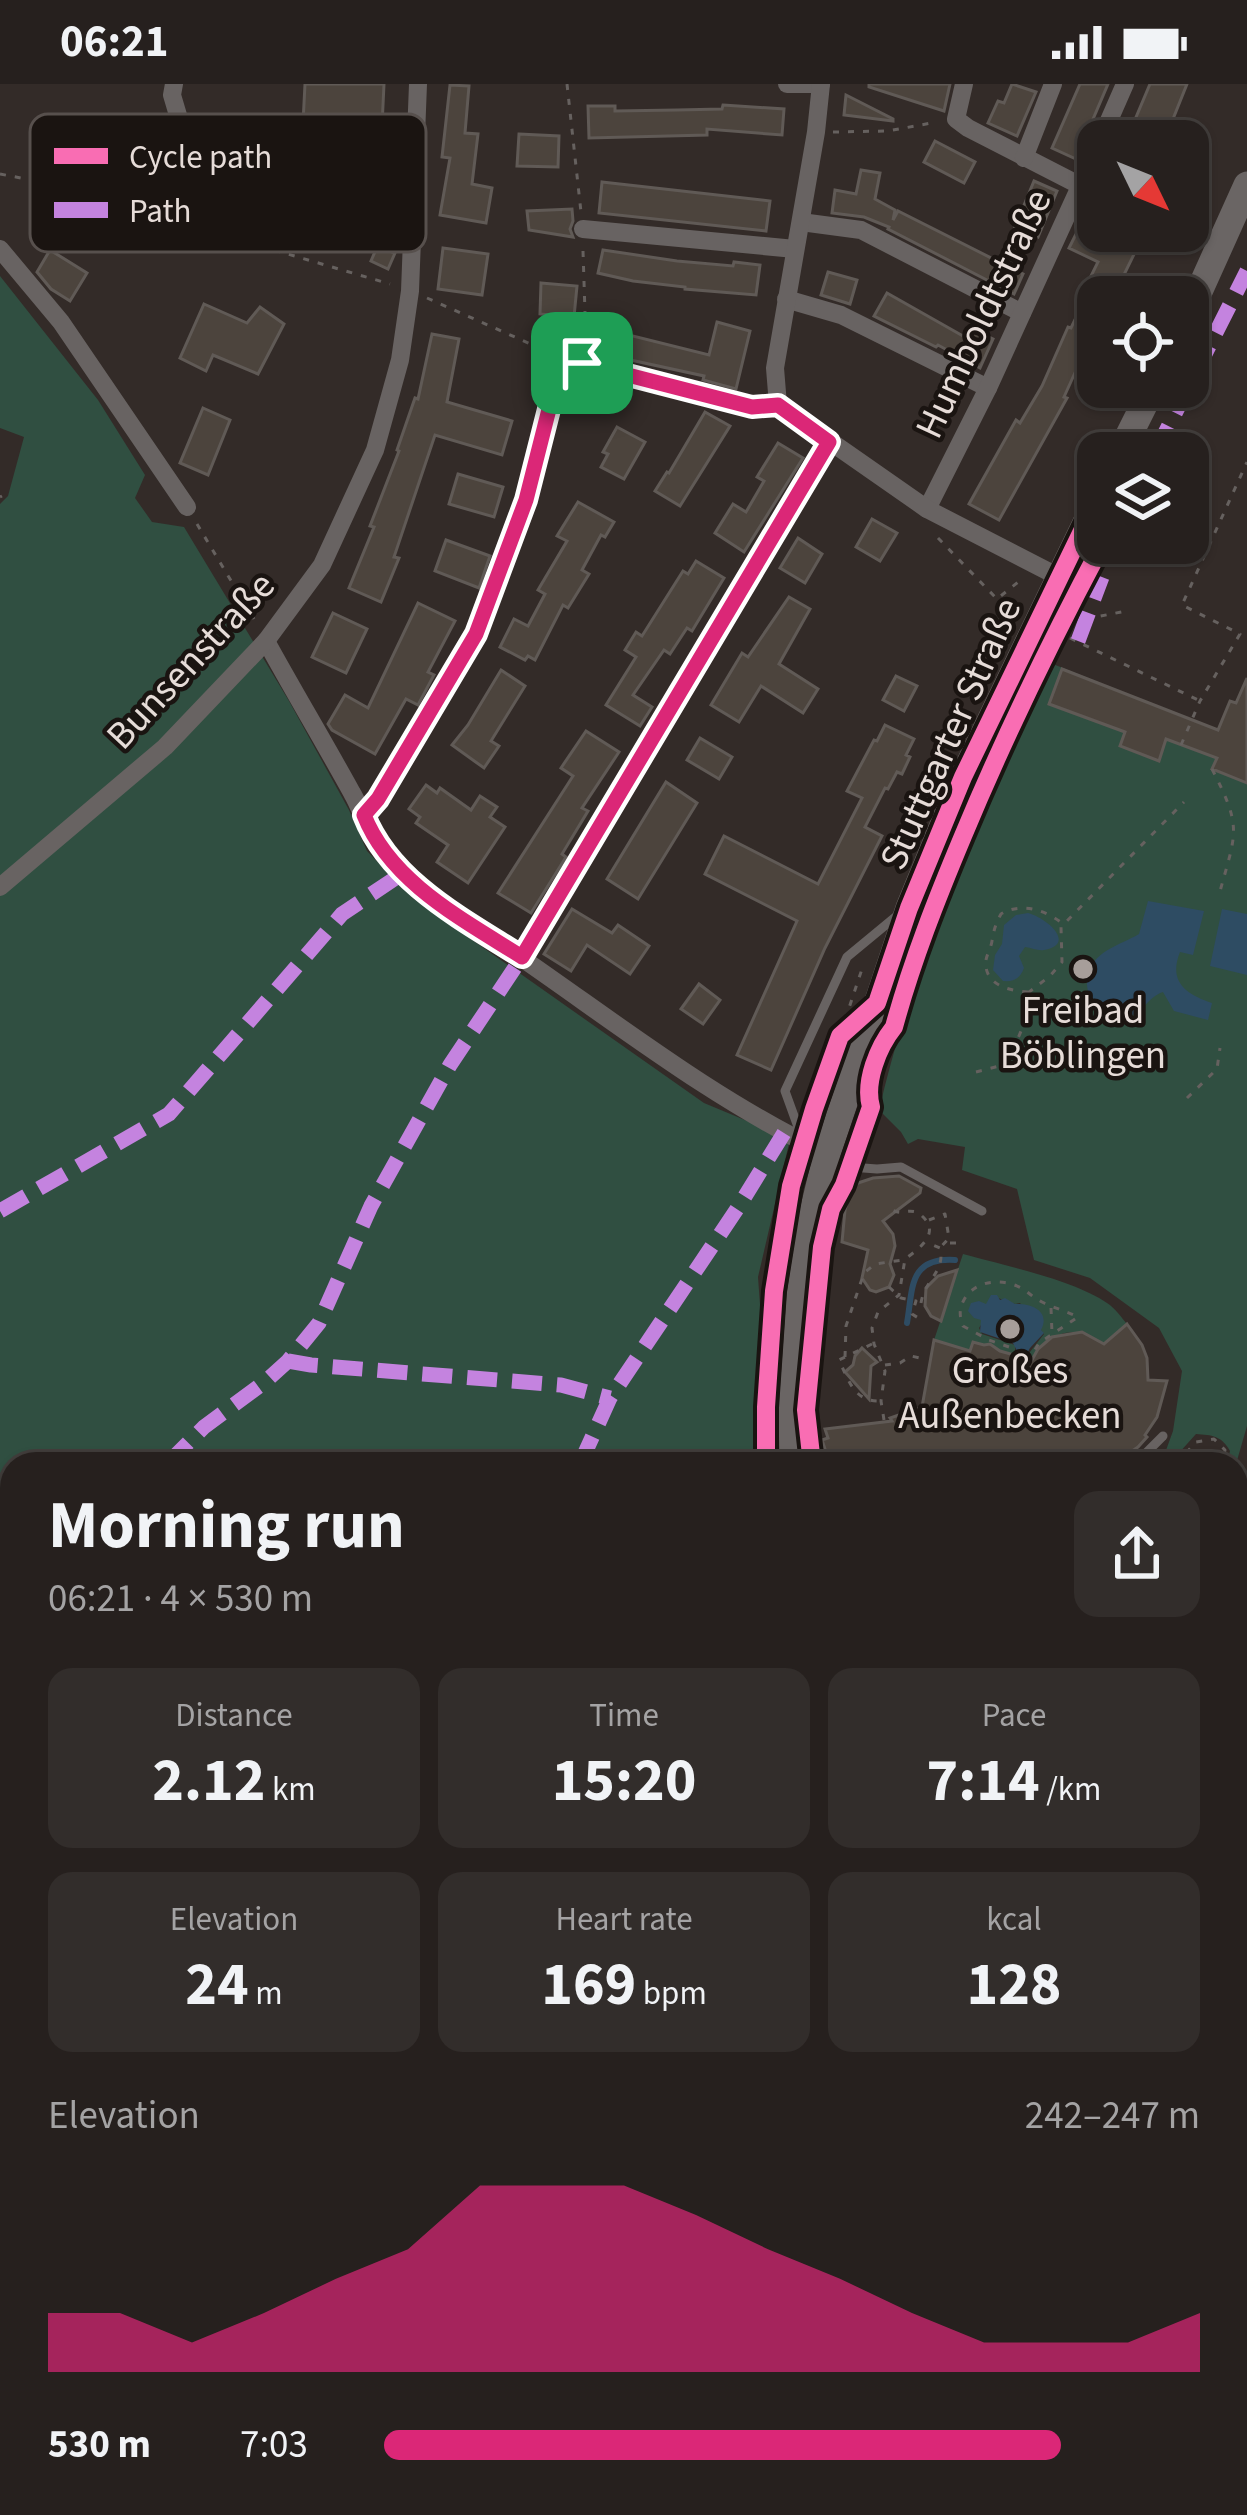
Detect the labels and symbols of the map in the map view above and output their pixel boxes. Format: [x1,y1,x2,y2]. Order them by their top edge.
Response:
legend [30,114,426,252]
north arrow [1077,120,1209,252]
text: Cycle path [129,134,272,181]
street label: Humboldtstraße [902,180,1066,448]
text: Path [129,188,192,235]
pin [531,312,633,414]
street label: Bunsenstraße [94,560,288,762]
street label: Stuttgarter Straße [866,589,1036,879]
marker: Freibad Böblingen [1070,956,1096,982]
place label: Freibad Böblingen [1000,983,1166,1084]
marker: Großes Außenbecken [997,1316,1023,1342]
place label: Großes Außenbecken [898,1343,1122,1444]

